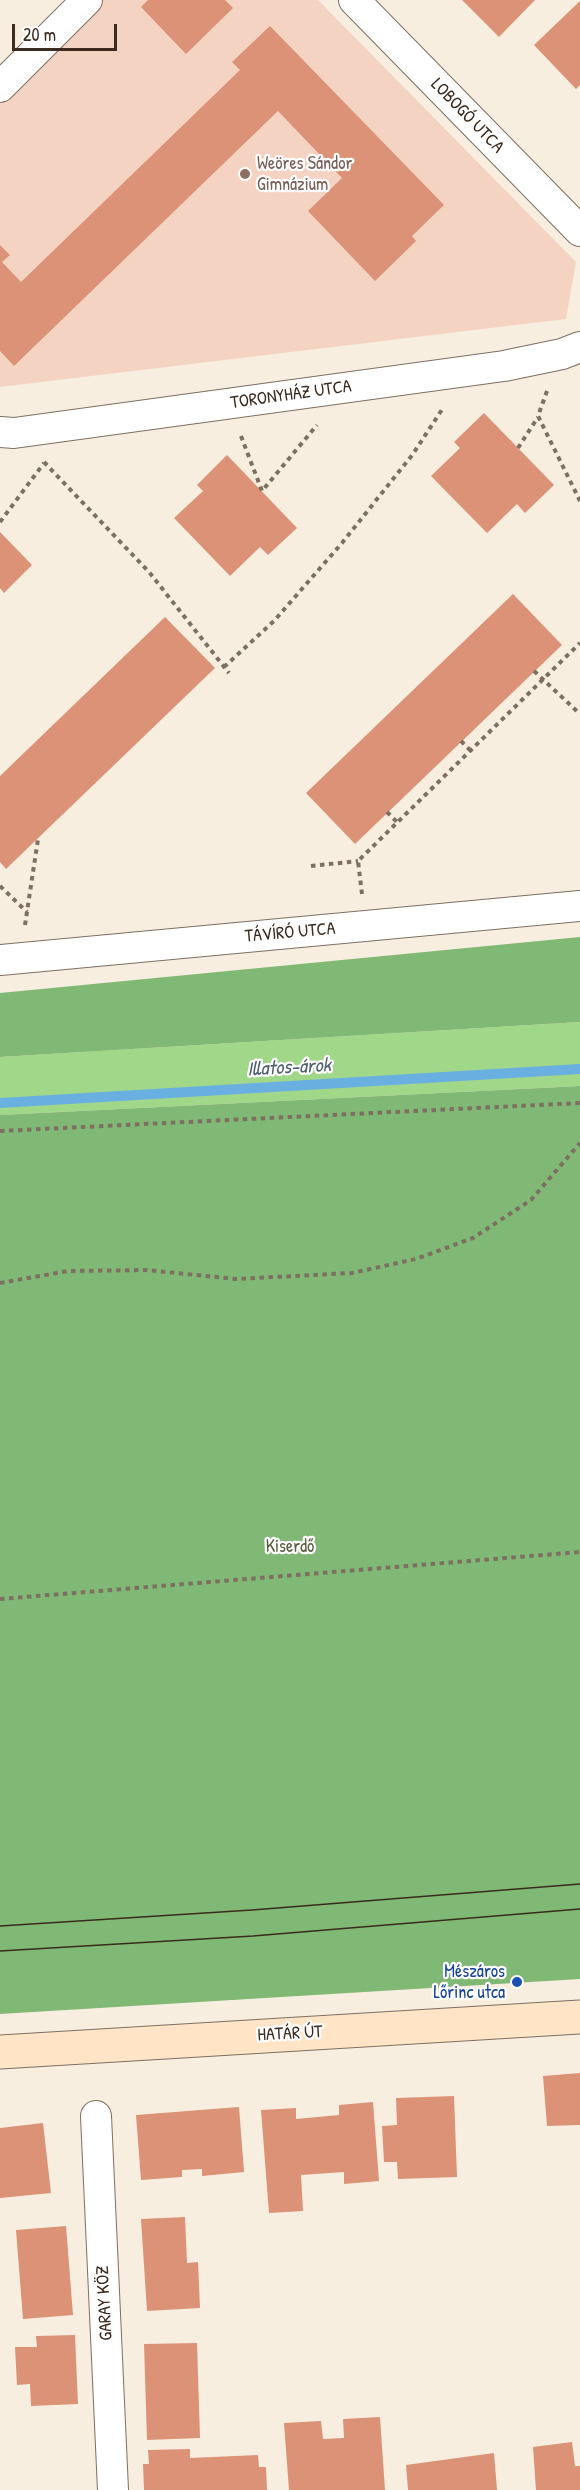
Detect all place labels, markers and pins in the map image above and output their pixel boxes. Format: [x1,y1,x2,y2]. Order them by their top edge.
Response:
place label: Weöres Sándor Gimnázium [257,153,352,195]
marker: Weöres Sándor Gimnázium [238,167,252,181]
place label: Mészáros Lőrinc utca [433,1961,505,2004]
marker: Mészáros Lőrinc utca [510,1975,524,1989]

